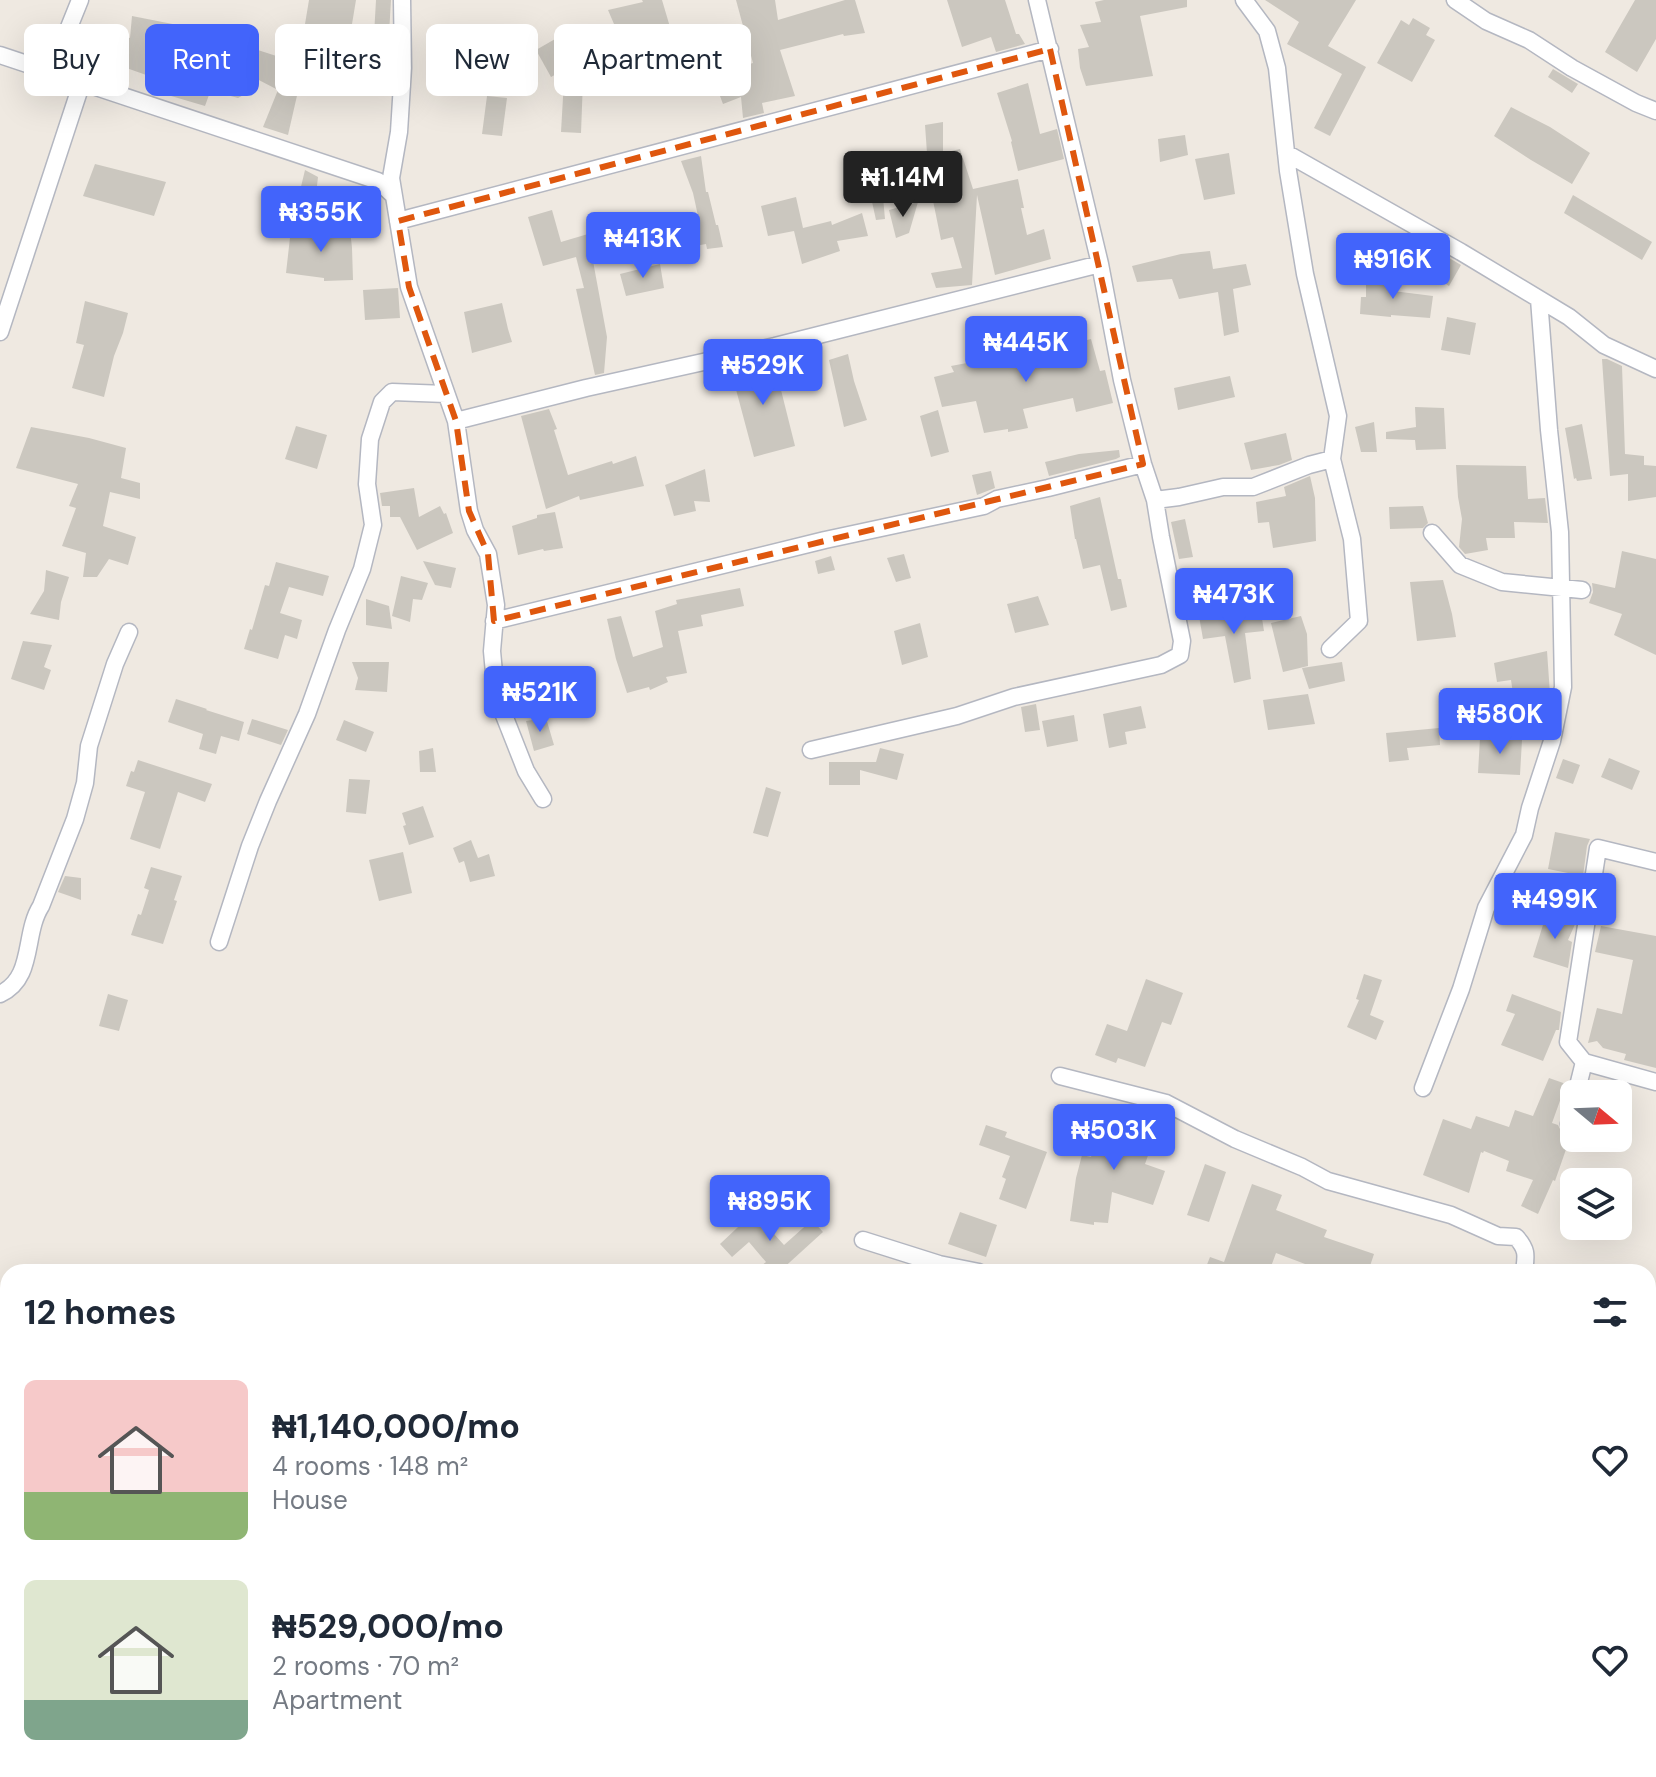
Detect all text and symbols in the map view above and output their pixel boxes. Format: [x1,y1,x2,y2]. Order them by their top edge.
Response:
chip: Buy [24,24,129,96]
chip: Rent [145,24,259,96]
chip: Filters [275,24,410,96]
chip: New [426,24,538,96]
chip: Apartment [554,24,751,96]
pin: ₦1.14M [838,151,968,219]
text: ₦1.14M [861,160,945,194]
pin: ₦355K [265,186,377,254]
text: ₦355K [279,195,363,229]
pin: ₦413K [587,212,699,280]
text: ₦413K [604,221,682,255]
pin: ₦916K [1337,233,1449,301]
text: ₦916K [1354,242,1432,276]
pin: ₦445K [970,316,1082,384]
text: ₦445K [983,325,1069,359]
pin: ₦529K [707,339,819,407]
text: ₦529K [721,348,805,382]
pin: ₦473K [1178,568,1290,636]
text: ₦473K [1193,577,1275,611]
pin: ₦521K [484,666,596,734]
text: ₦521K [502,675,578,709]
pin: ₦580K [1444,688,1556,756]
text: ₦580K [1457,697,1543,731]
pin: ₦499K [1499,873,1611,941]
text: ₦499K [1512,882,1598,916]
north arrow [1560,1080,1632,1152]
map controls [1560,1080,1632,1240]
pin: ₦503K [1058,1104,1170,1172]
text: ₦503K [1071,1113,1157,1147]
button: layers [1560,1168,1632,1240]
pin: ₦895K [714,1175,826,1243]
text: ₦895K [728,1184,812,1218]
text: 12 homes [24,1290,176,1335]
icon: filters [1588,1290,1632,1334]
text: ₦1,140,000/mo [272,1404,520,1449]
icon: home [88,1412,184,1508]
icon: heart [1588,1438,1632,1482]
text: 4 rooms · 148 m² [272,1449,468,1483]
text: House [272,1483,348,1517]
text: ₦529,000/mo [272,1604,504,1649]
icon: home [88,1612,184,1708]
icon: heart [1588,1638,1632,1682]
text: 2 rooms · 70 m² [272,1649,459,1683]
text: Apartment [272,1683,403,1717]

